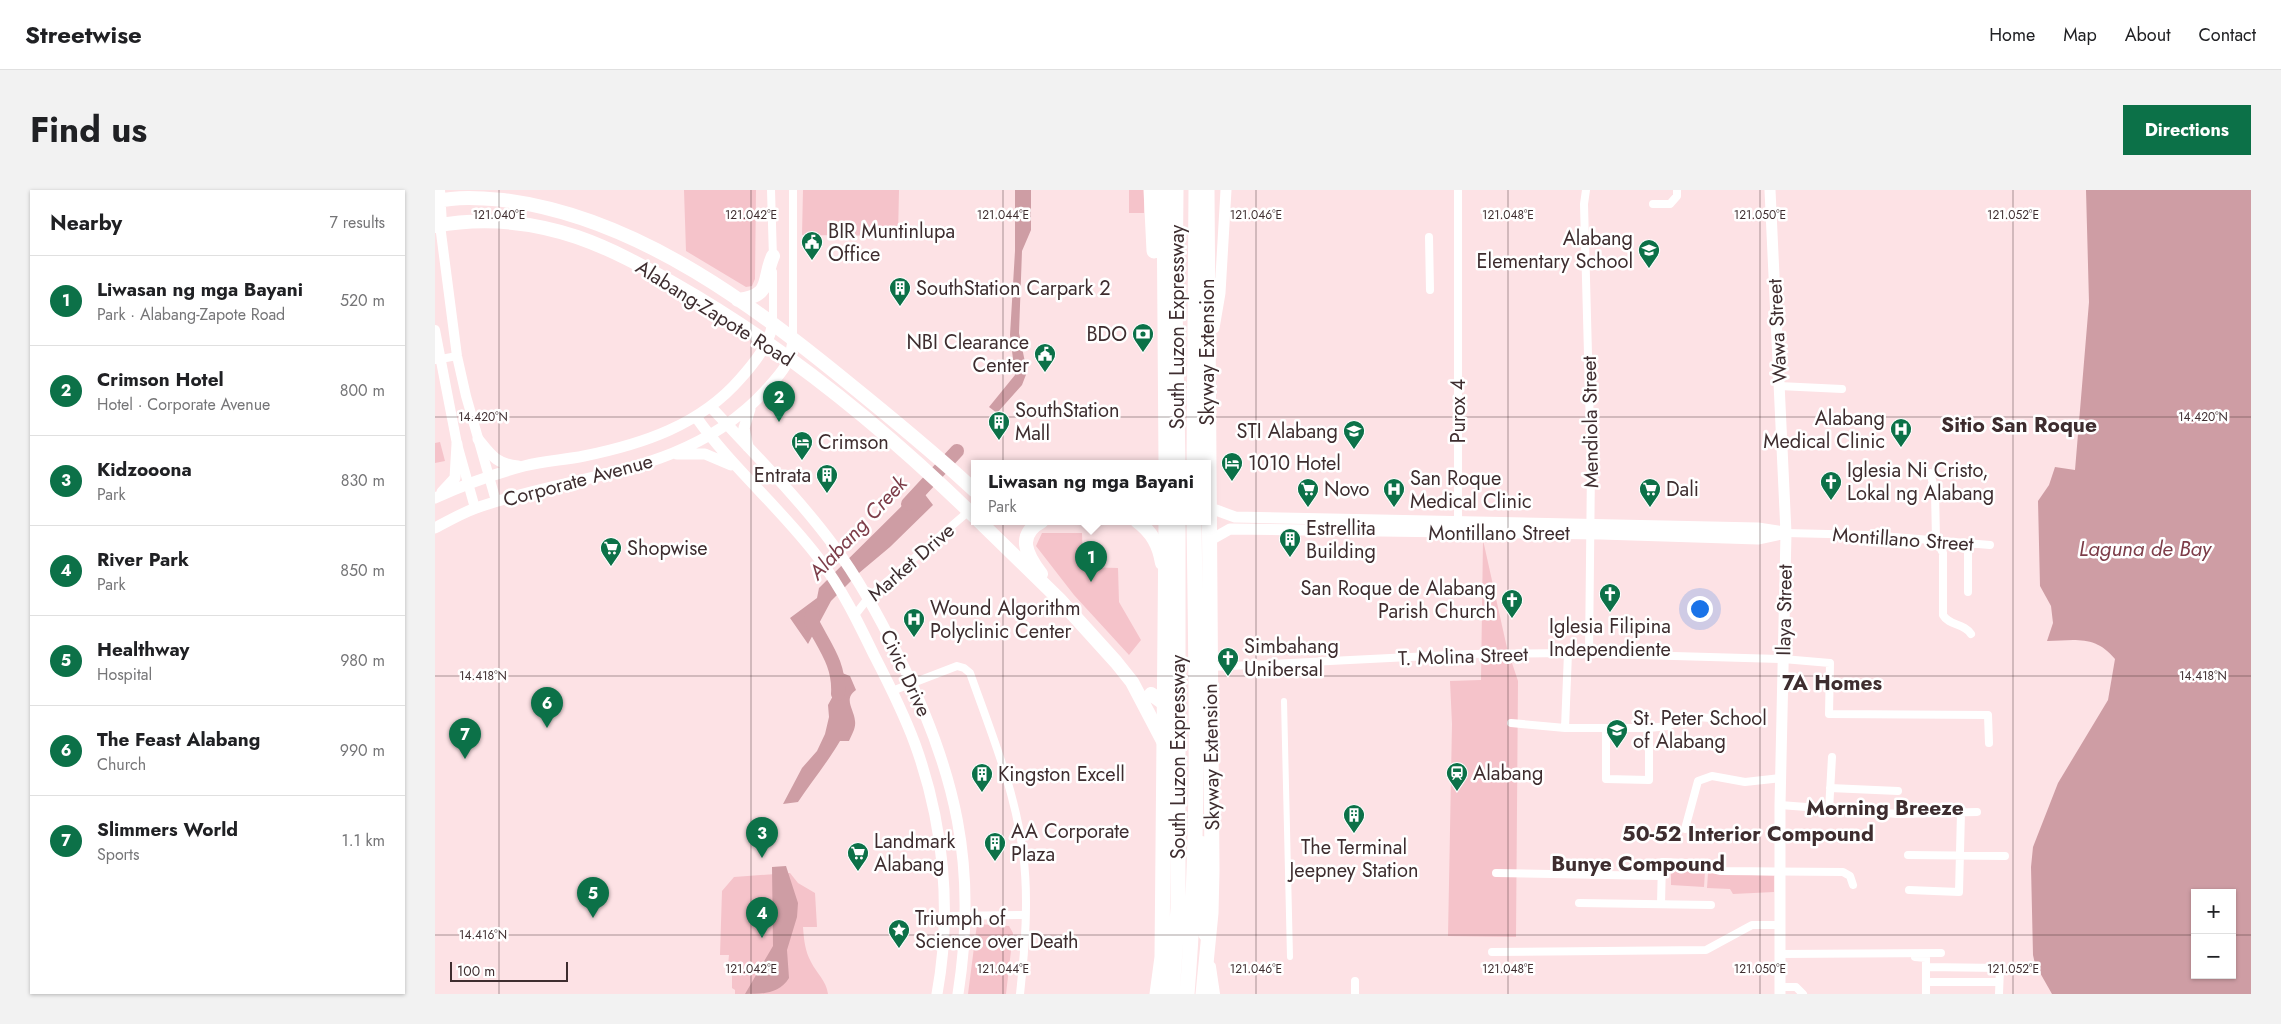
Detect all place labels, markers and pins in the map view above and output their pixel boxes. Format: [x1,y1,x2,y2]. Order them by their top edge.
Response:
place label: BIR Muntinlupa Office [828,217,955,269]
place label: Alabang Elementary School [1477,224,1633,276]
public building icon: BIR Muntinlupa Office [800,230,824,261]
school or university icon: Alabang Elementary School [1637,238,1661,269]
place label: SouthStation Carpark 2 [916,274,1111,303]
building icon: SouthStation Carpark 2 [888,276,912,307]
place label: BDO [1086,320,1127,349]
bank icon: BDO [1131,322,1155,353]
place label: NBI Clearance Center [906,328,1029,380]
public building icon: NBI Clearance Center [1033,342,1057,373]
pin: 2 [763,381,795,422]
place label: SouthStation Mall [1015,396,1119,448]
place label: Alabang Medical Clinic [1763,404,1885,456]
building icon: SouthStation Mall [987,410,1011,441]
place label: STI Alabang [1237,417,1338,446]
hospital icon: Alabang Medical Clinic [1889,417,1913,448]
school or university icon: STI Alabang [1342,419,1366,450]
place label: Crimson [818,428,889,457]
hotel icon: Crimson [790,430,814,461]
place label: 1010 Hotel [1248,449,1341,478]
hotel icon: 1010 Hotel [1220,451,1244,482]
place label: Iglesia Ni Cristo, Lokal ng Alabang [1847,456,1994,508]
place label: Entrata [754,461,811,490]
building icon: Entrata [815,463,839,494]
place label: San Roque Medical Clinic [1410,464,1532,516]
church icon: Iglesia Ni Cristo, Lokal ng Alabang [1819,470,1843,501]
place label: Novo [1324,475,1370,504]
place label: Dali [1666,475,1699,504]
supermarket icon: Novo [1296,477,1320,508]
hospital icon: San Roque Medical Clinic [1382,477,1406,508]
supermarket icon: Dali [1638,477,1662,508]
place label: Estrellita Building [1306,514,1376,566]
building icon: Estrellita Building [1278,527,1302,558]
place label: Shopwise [627,534,708,563]
supermarket icon: Shopwise [599,536,623,567]
pin: 1 [1075,541,1107,582]
place label: San Roque de Alabang Parish Church [1301,574,1496,626]
church icon: Iglesia Filipina Independiente [1598,582,1622,613]
church icon: San Roque de Alabang Parish Church [1500,588,1524,619]
place label: Wound Algorithm Polyclinic Center [930,594,1081,646]
hospital icon: Wound Algorithm Polyclinic Center [902,607,926,638]
place label: Iglesia Filipina Independiente [1549,612,1671,664]
place label: Simbahang Unibersal [1244,632,1339,684]
church icon: Simbahang Unibersal [1216,646,1240,677]
pin: 6 [531,687,563,728]
place label: St. Peter School of Alabang [1633,704,1767,756]
pin: 7 [449,718,481,759]
school or university icon: St. Peter School of Alabang [1605,718,1629,749]
place label: Alabang [1473,759,1543,788]
place label: Kingston Excell [998,760,1125,789]
station icon: Alabang [1445,761,1469,792]
building icon: Kingston Excell [970,762,994,793]
building icon: The Terminal Jeepney Station [1342,803,1366,834]
pin: 3 [746,817,778,858]
place label: AA Corporate Plaza [1011,817,1129,869]
place label: Landmark Alabang [874,827,956,879]
building icon: AA Corporate Plaza [983,831,1007,862]
place label: The Terminal Jeepney Station [1287,833,1418,885]
supermarket icon: Landmark Alabang [846,841,870,872]
pin: 5 [577,877,609,918]
pin: 4 [746,897,778,938]
place label: Triumph of Science over Death [915,904,1078,956]
place icon: Triumph of Science over Death [887,918,911,949]

